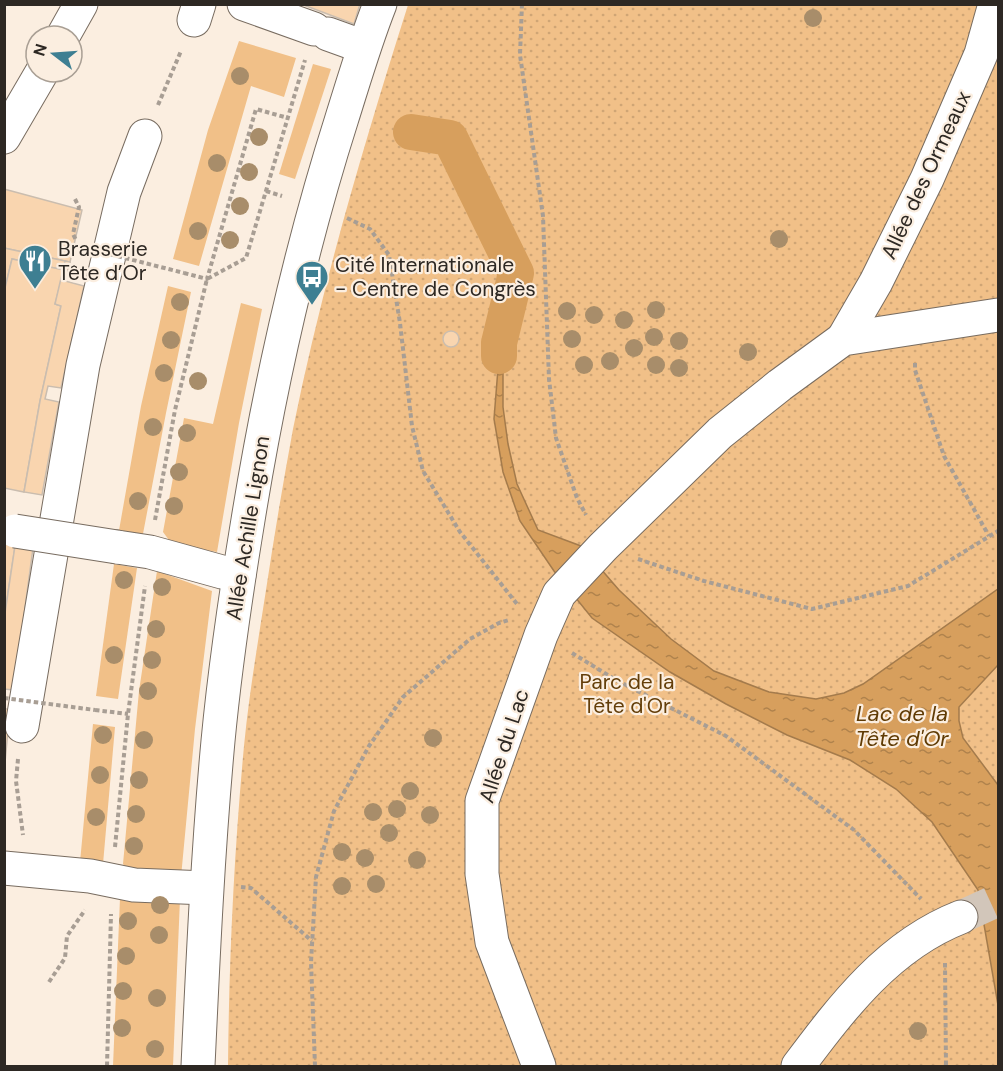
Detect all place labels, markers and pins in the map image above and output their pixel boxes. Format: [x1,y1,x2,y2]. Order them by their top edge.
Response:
place label: Brasserie Tête d’Or [58,235,148,287]
restaurant icon: Brasserie Tête d’Or [17,243,53,290]
place label: Cité Internationale - Centre de Congrès [335,251,536,303]
bus stop icon: Cité Internationale - Centre de Congrès [294,259,330,306]

